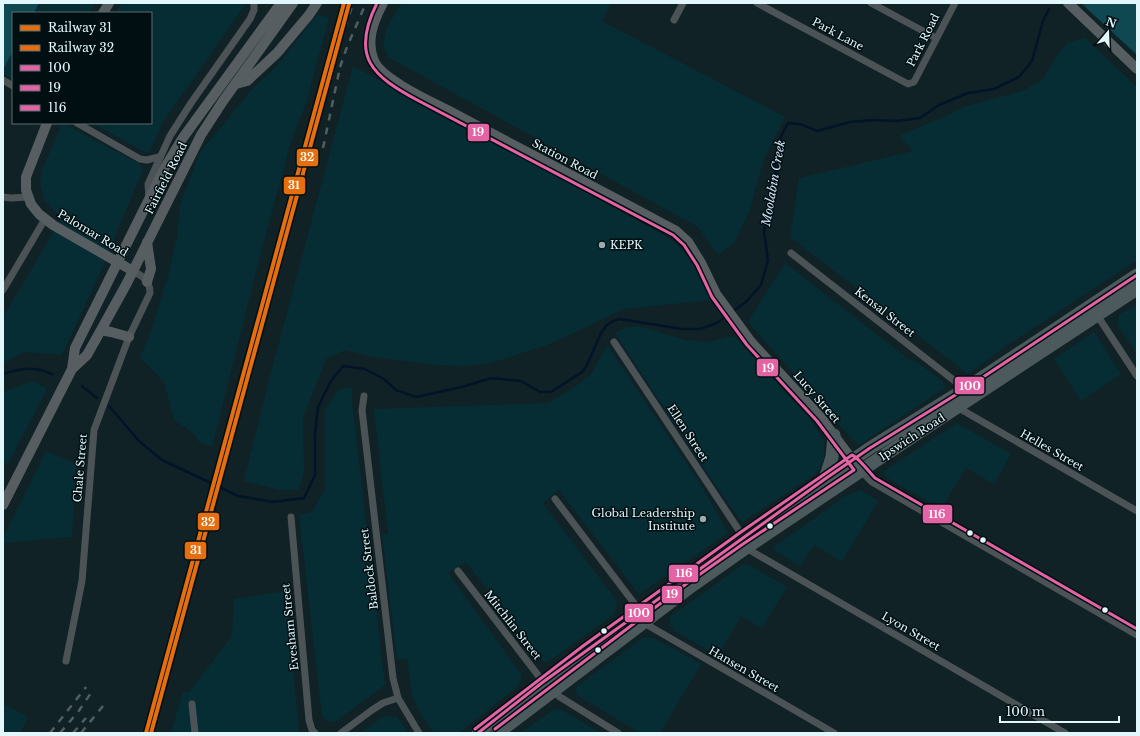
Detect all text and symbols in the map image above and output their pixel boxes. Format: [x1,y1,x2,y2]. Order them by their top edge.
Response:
street label: Park Road [904,11,943,69]
legend [12,12,152,124]
north arrow [1088,12,1128,52]
text: N [1104,14,1119,31]
street label: Park Lane [810,15,866,53]
text: Railway 31 [48,20,112,35]
text: Railway 32 [48,40,114,55]
text: 100 [48,60,71,75]
text: 19 [48,80,61,95]
text: 116 [48,100,67,115]
line badge: 19 [467,123,490,142]
text: 19 [472,125,484,139]
street label: Station Road [530,136,601,182]
street label: Fairfield Road [142,139,190,216]
water label: Moolabin Creek [758,139,788,228]
line badge: 32 [296,148,319,167]
text: 32 [300,150,314,164]
line badge: 31 [283,176,306,195]
text: 31 [288,178,300,192]
street label: Palomar Road [55,207,131,260]
place label: KEPK [610,238,643,252]
marker: KEPK [597,240,607,250]
street label: Kensal Street [852,284,919,341]
line badge: 19 [756,358,779,377]
text: 19 [762,361,774,375]
street label: Lucy Street [791,368,844,426]
line badge: 100 [954,376,985,395]
text: 100 [959,379,981,393]
street label: Ellen Street [664,402,712,465]
street label: Ipswich Road [876,410,948,464]
street label: Helles Street [1018,426,1087,474]
street label: Chale Street [70,432,90,503]
line badge: 116 [922,504,953,524]
place label: Global Leadership Institute [591,506,695,533]
text: 116 [928,507,946,521]
line badge: 32 [197,512,220,531]
marker: Global Leadership Institute [698,514,708,524]
text: 32 [201,515,215,529]
unlabelled marker [765,521,775,531]
street label: Baldock Street [357,527,381,610]
unlabelled marker [965,528,975,538]
unlabelled marker [978,535,988,545]
line badge: 31 [184,541,207,560]
text: 31 [190,543,202,557]
line badge: 116 [668,564,699,583]
text: 116 [675,566,693,580]
street label: Evesham Street [278,582,302,671]
line badge: 19 [661,585,683,604]
street label: Mitchlin Street [481,587,545,663]
text: 19 [666,587,678,601]
line badge: 100 [624,603,654,623]
unlabelled marker [1100,605,1110,615]
text: 100 [628,606,650,620]
street label: Lyon Street [879,609,943,654]
unlabelled marker [599,626,609,636]
street label: Hansen Street [706,643,782,695]
unlabelled marker [593,645,603,655]
scale bar [1000,698,1119,724]
text: 100 m [1006,704,1045,719]

